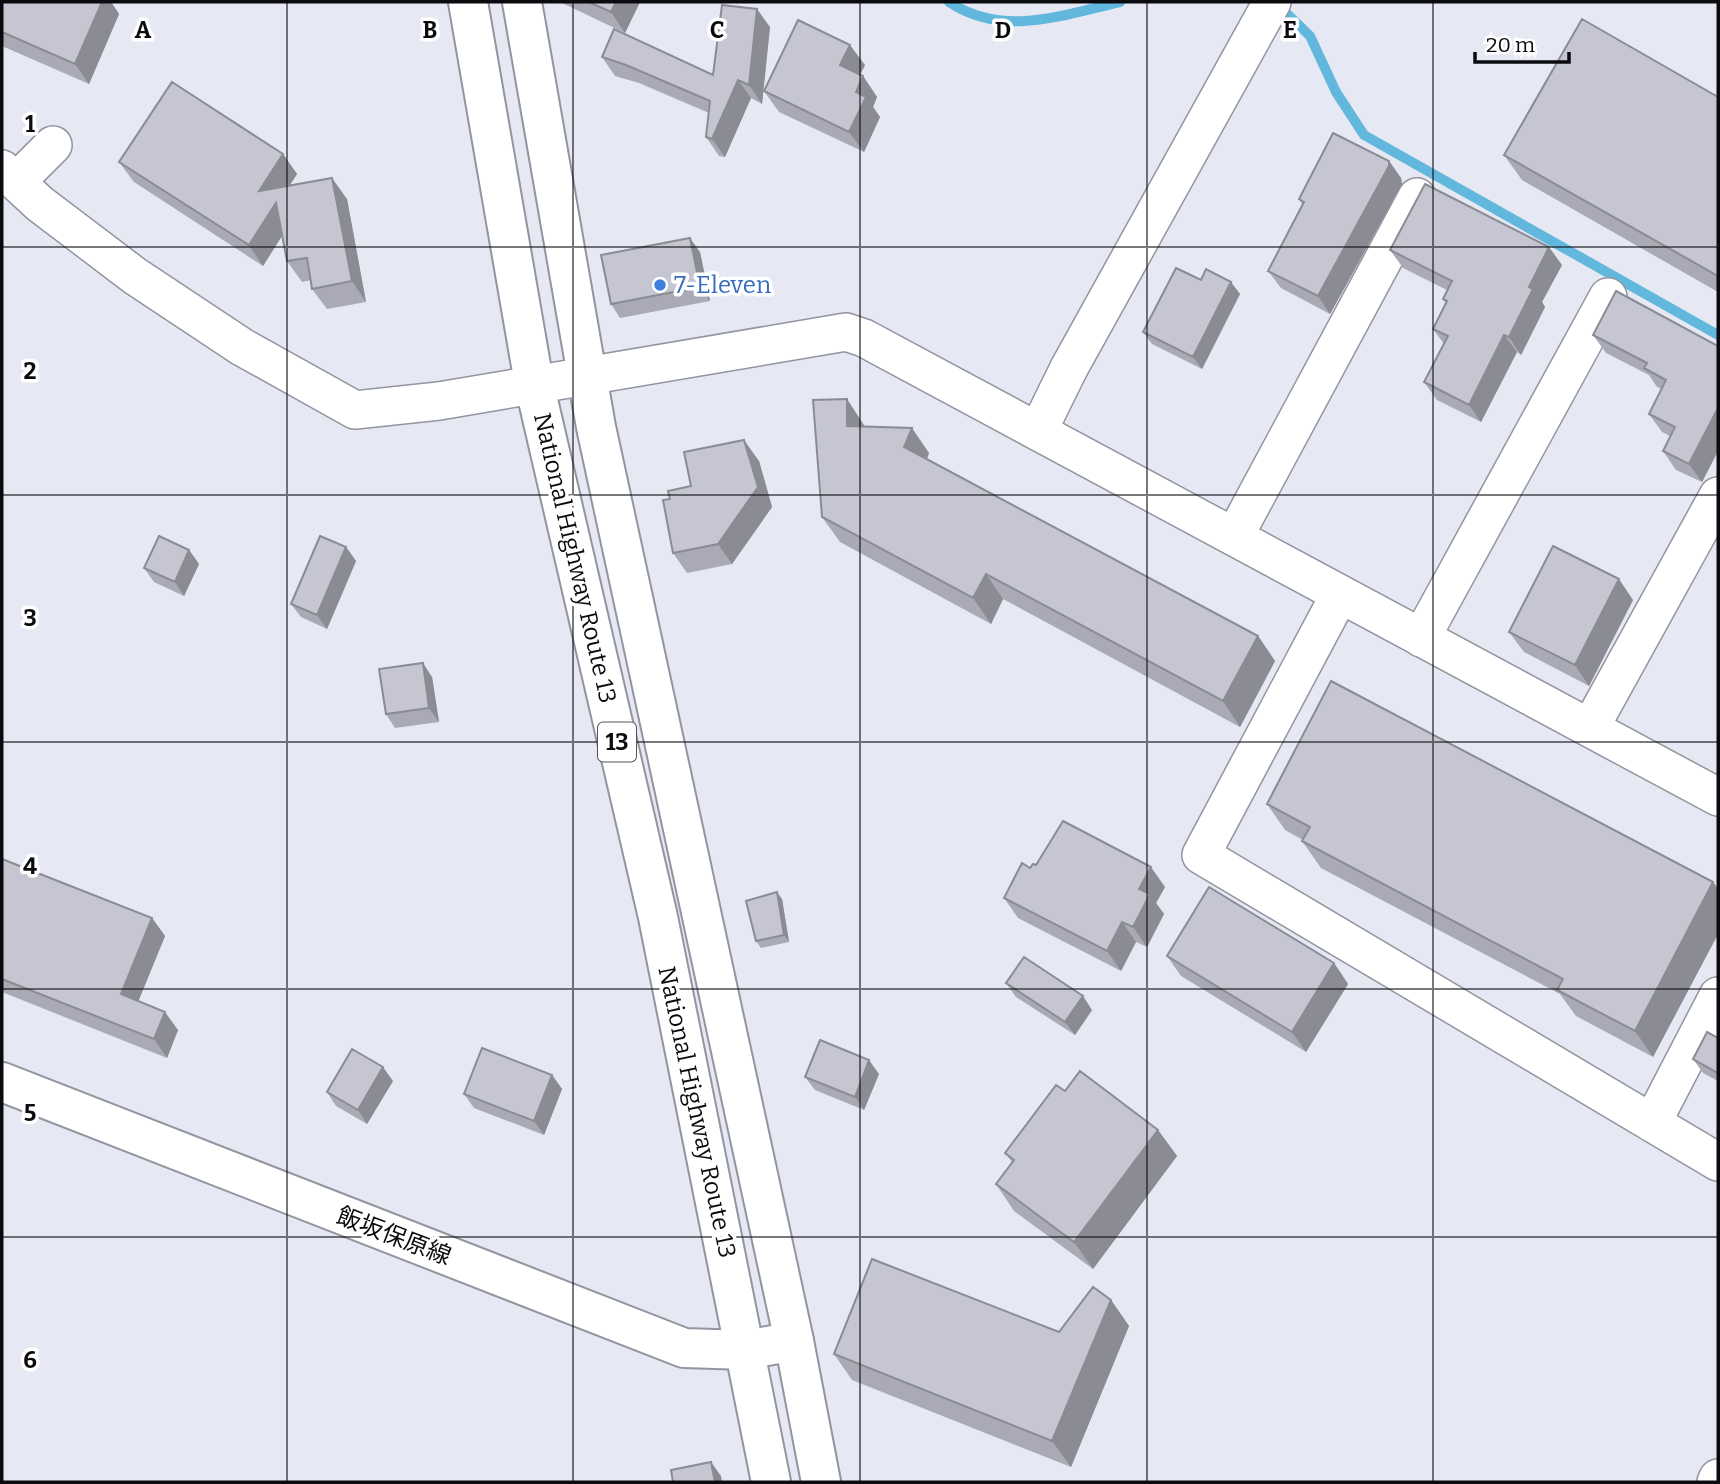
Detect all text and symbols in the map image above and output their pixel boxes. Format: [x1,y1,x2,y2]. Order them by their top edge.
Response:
text: A [135,16,152,44]
text: B [423,16,437,44]
text: C [710,16,724,44]
text: D [995,16,1011,44]
text: E [1283,16,1297,44]
scale bar [1475,21,1570,65]
text: 20 m [1486,32,1535,58]
text: 1 [25,110,35,138]
place label: 7-Eleven [674,271,771,299]
marker: 7-Eleven [652,277,668,293]
text: 2 [24,357,37,385]
street label: National Highway Route 13 [528,410,622,706]
text: 3 [23,604,37,632]
road number: 13 [598,722,636,762]
text: 4 [23,852,37,880]
street label: National Highway Route 13 [652,964,742,1260]
text: 5 [24,1099,36,1127]
street label: 飯坂保原線 [333,1201,455,1271]
text: 6 [23,1346,37,1374]

